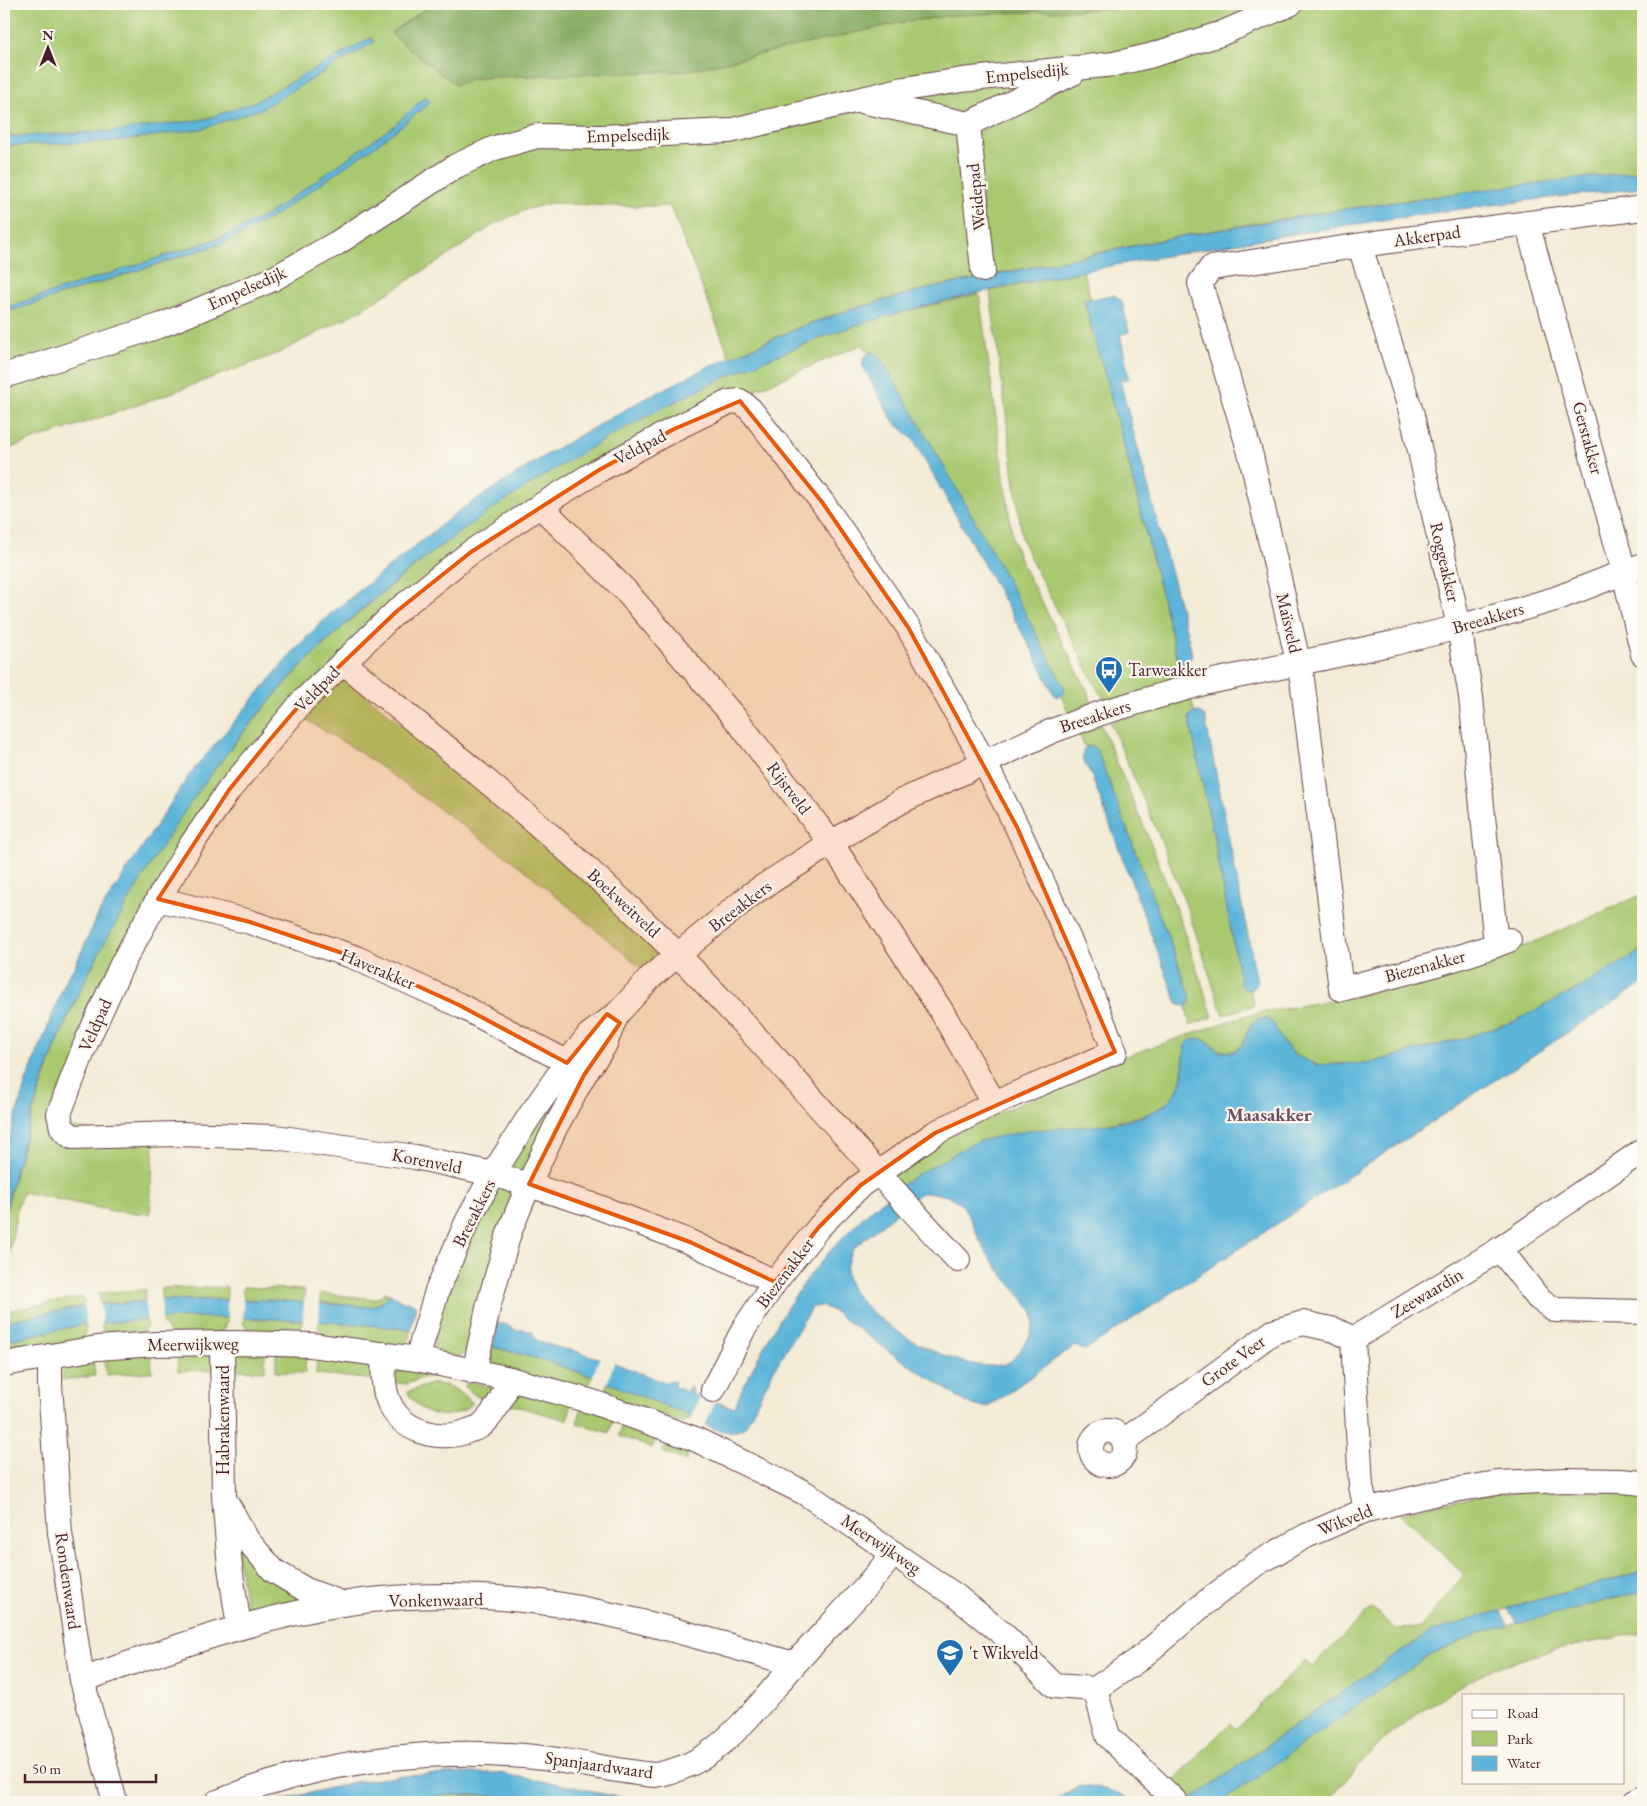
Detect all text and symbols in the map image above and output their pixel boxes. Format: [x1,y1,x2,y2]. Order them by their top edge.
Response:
north arrow [22,22,72,72]
text: N [42,26,54,44]
street label: Empelsedijk [984,57,1070,88]
street label: Empelsedijk [586,122,671,147]
street label: Weidepad [960,161,990,232]
street label: Akkerpad [1391,219,1463,252]
street label: Empelsedijk [204,260,290,315]
street label: Gerstakker [1568,399,1609,477]
street label: Veldpad [610,423,671,470]
street label: Roggeakker [1425,520,1466,604]
street label: Maïsveld [1271,591,1308,656]
street label: Breeakkers [1449,596,1526,639]
bus stop icon: Tarweakker [1094,655,1124,694]
place label: Tarweakker [1128,658,1207,681]
street label: Veldpad [289,660,345,717]
street label: Breeakkers [1056,693,1133,738]
street label: Rijstveld [762,757,817,820]
street label: Boekweitveld [583,863,666,943]
street label: Breeakkers [703,874,776,937]
street label: Haverakker [337,943,419,995]
street label: Biezenakker [1382,944,1468,987]
street label: Veldpad [73,994,117,1055]
district label: Maasakker [1227,1102,1312,1127]
street label: Korenveld [390,1142,465,1179]
street label: Breeakkers [447,1175,501,1251]
street label: Biezenakker [751,1233,819,1313]
street label: Zeewaardin [1386,1262,1467,1323]
street label: Grote Veer [1196,1329,1270,1392]
street label: Meerwijkweg [147,1331,239,1356]
street label: Habrakenwaard [211,1364,234,1475]
street label: Wikveld [1314,1498,1376,1541]
street label: Meerwijkweg [837,1508,926,1579]
street label: Rondenwaard [50,1531,87,1632]
street label: Vonkenwaard [388,1587,484,1612]
school or university icon: 't Wikveld [935,1638,965,1677]
place label: 't Wikveld [969,1641,1040,1664]
legend [1462,1694,1624,1784]
text: Road [1507,1703,1539,1722]
text: Park [1507,1729,1534,1748]
street label: Spanjaardwaard [543,1746,656,1784]
scale bar [25,1751,156,1783]
text: Water [1507,1753,1541,1772]
text: 50 m [32,1759,61,1778]

